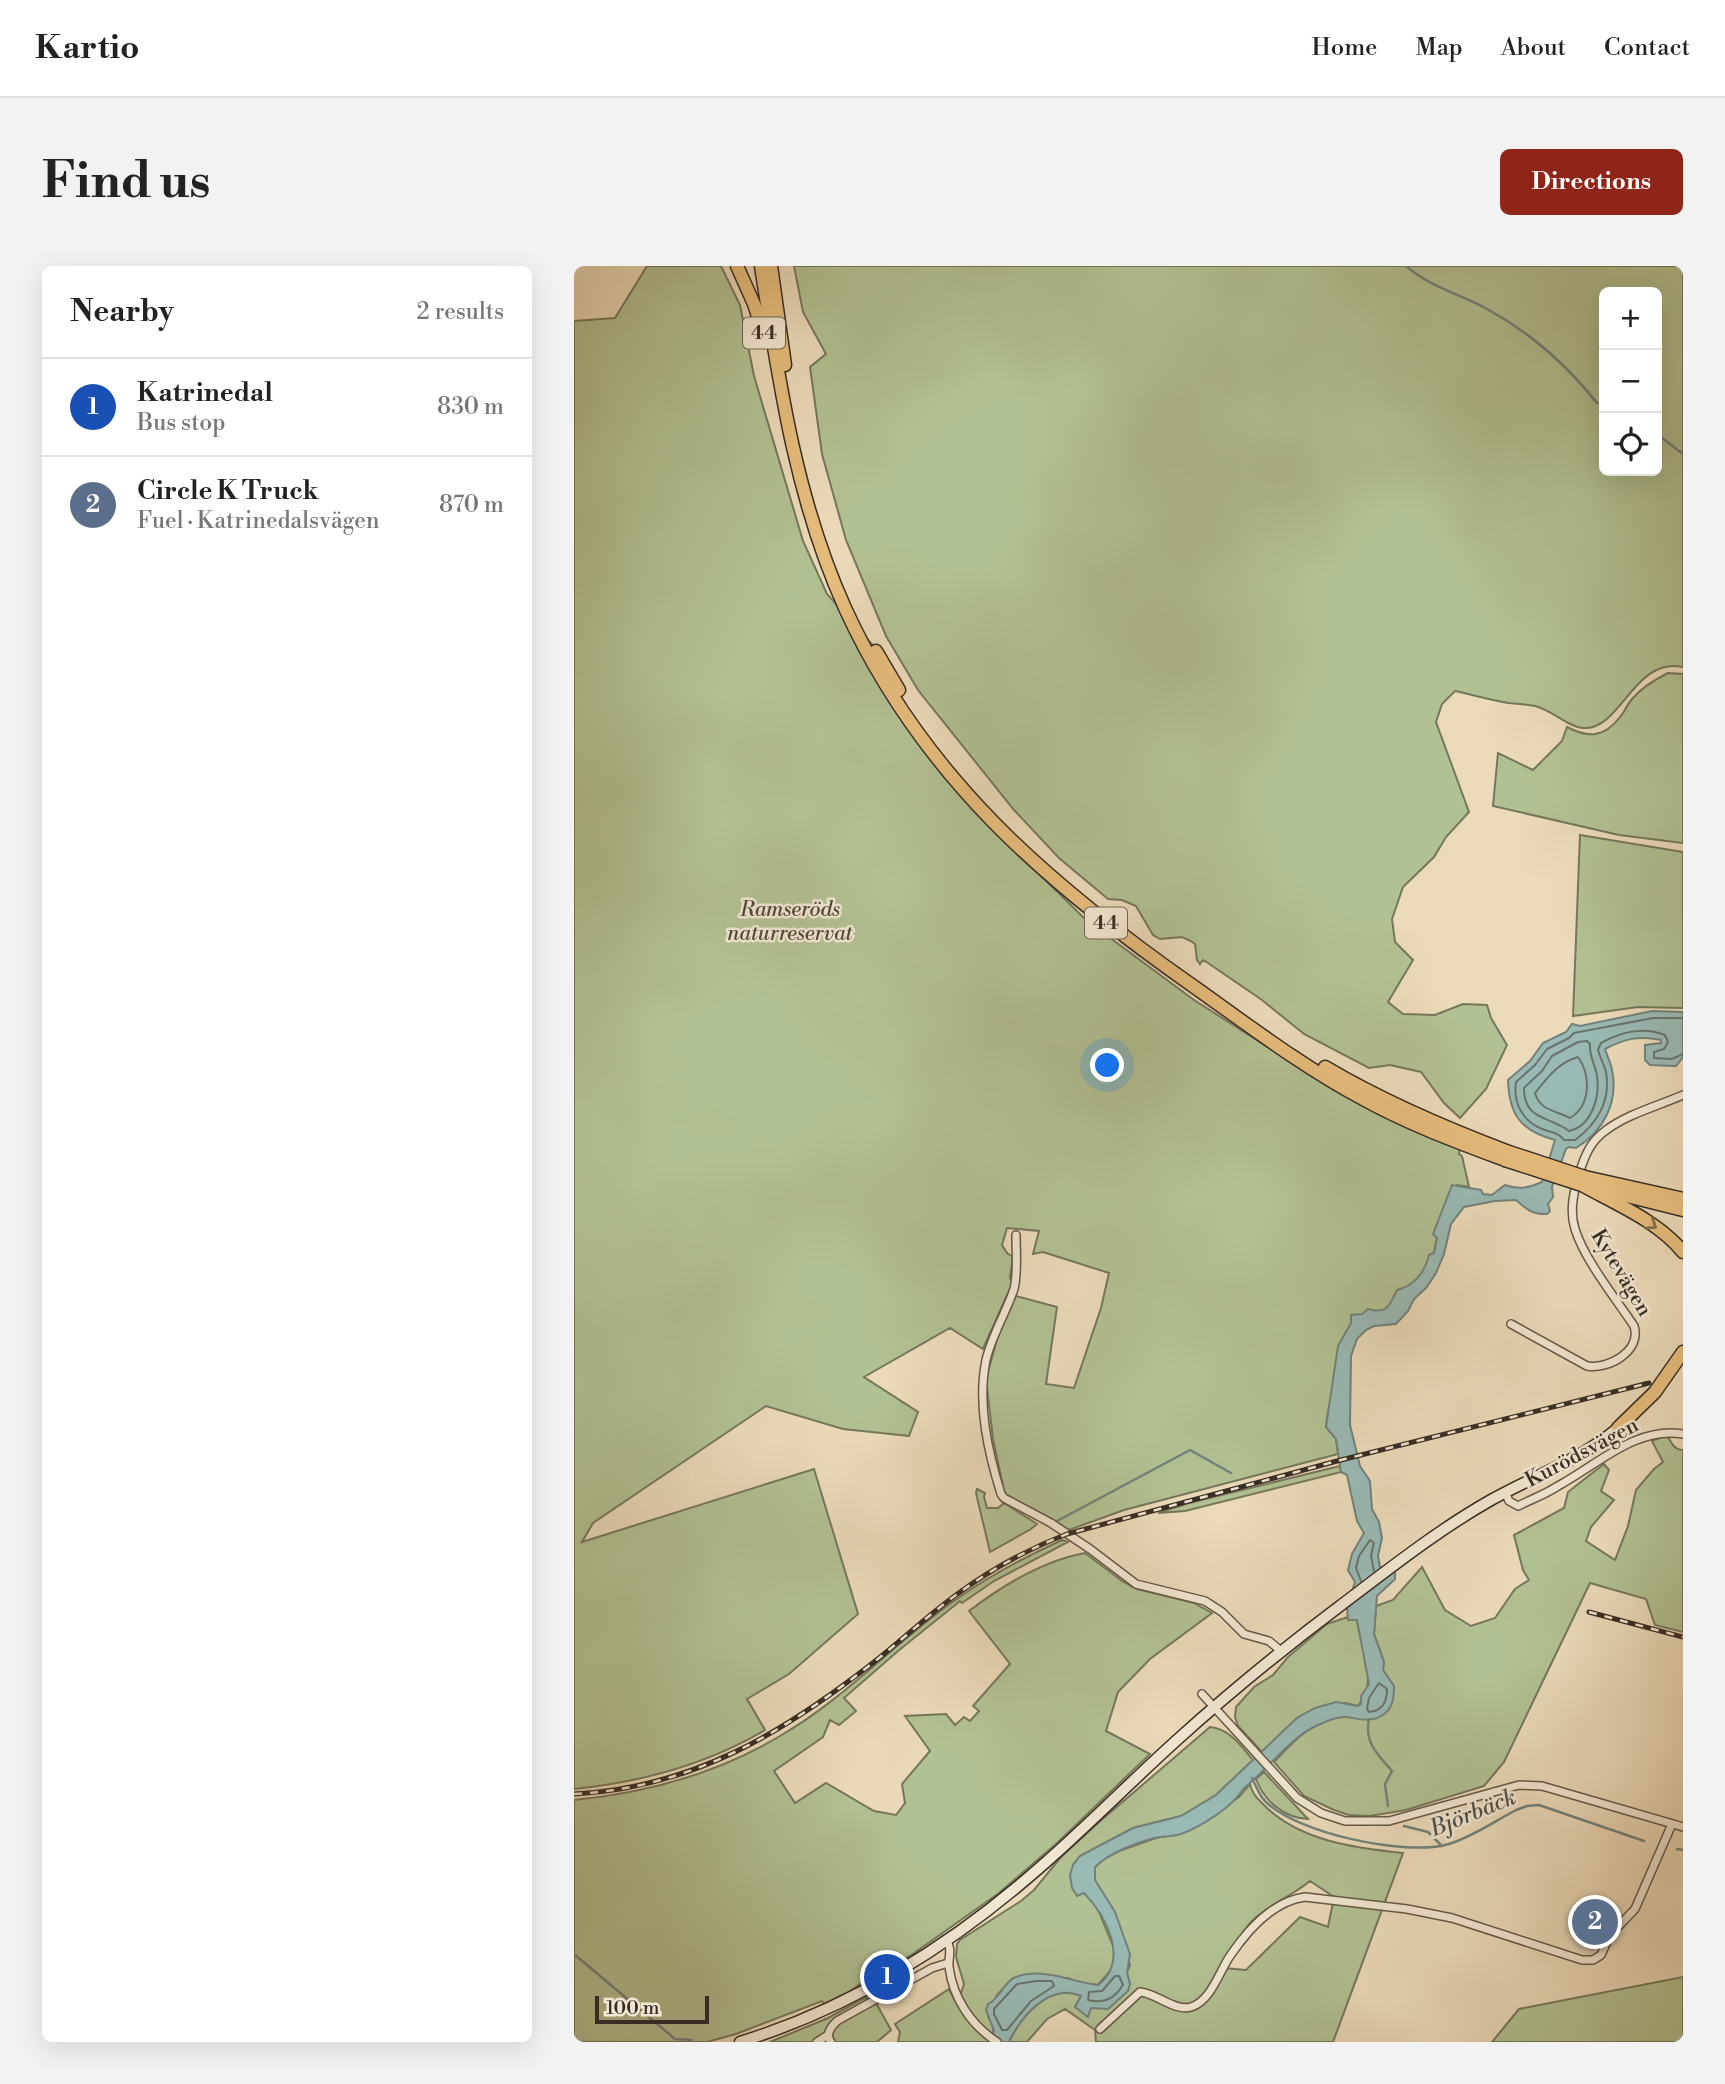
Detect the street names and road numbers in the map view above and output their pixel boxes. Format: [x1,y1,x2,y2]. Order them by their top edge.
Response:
road number: 44 [743,318,785,348]
road number: 44 [1085,908,1127,938]
street label: Kytevägen [1585,1225,1657,1322]
street label: Kurödsvägen [1521,1412,1644,1494]

